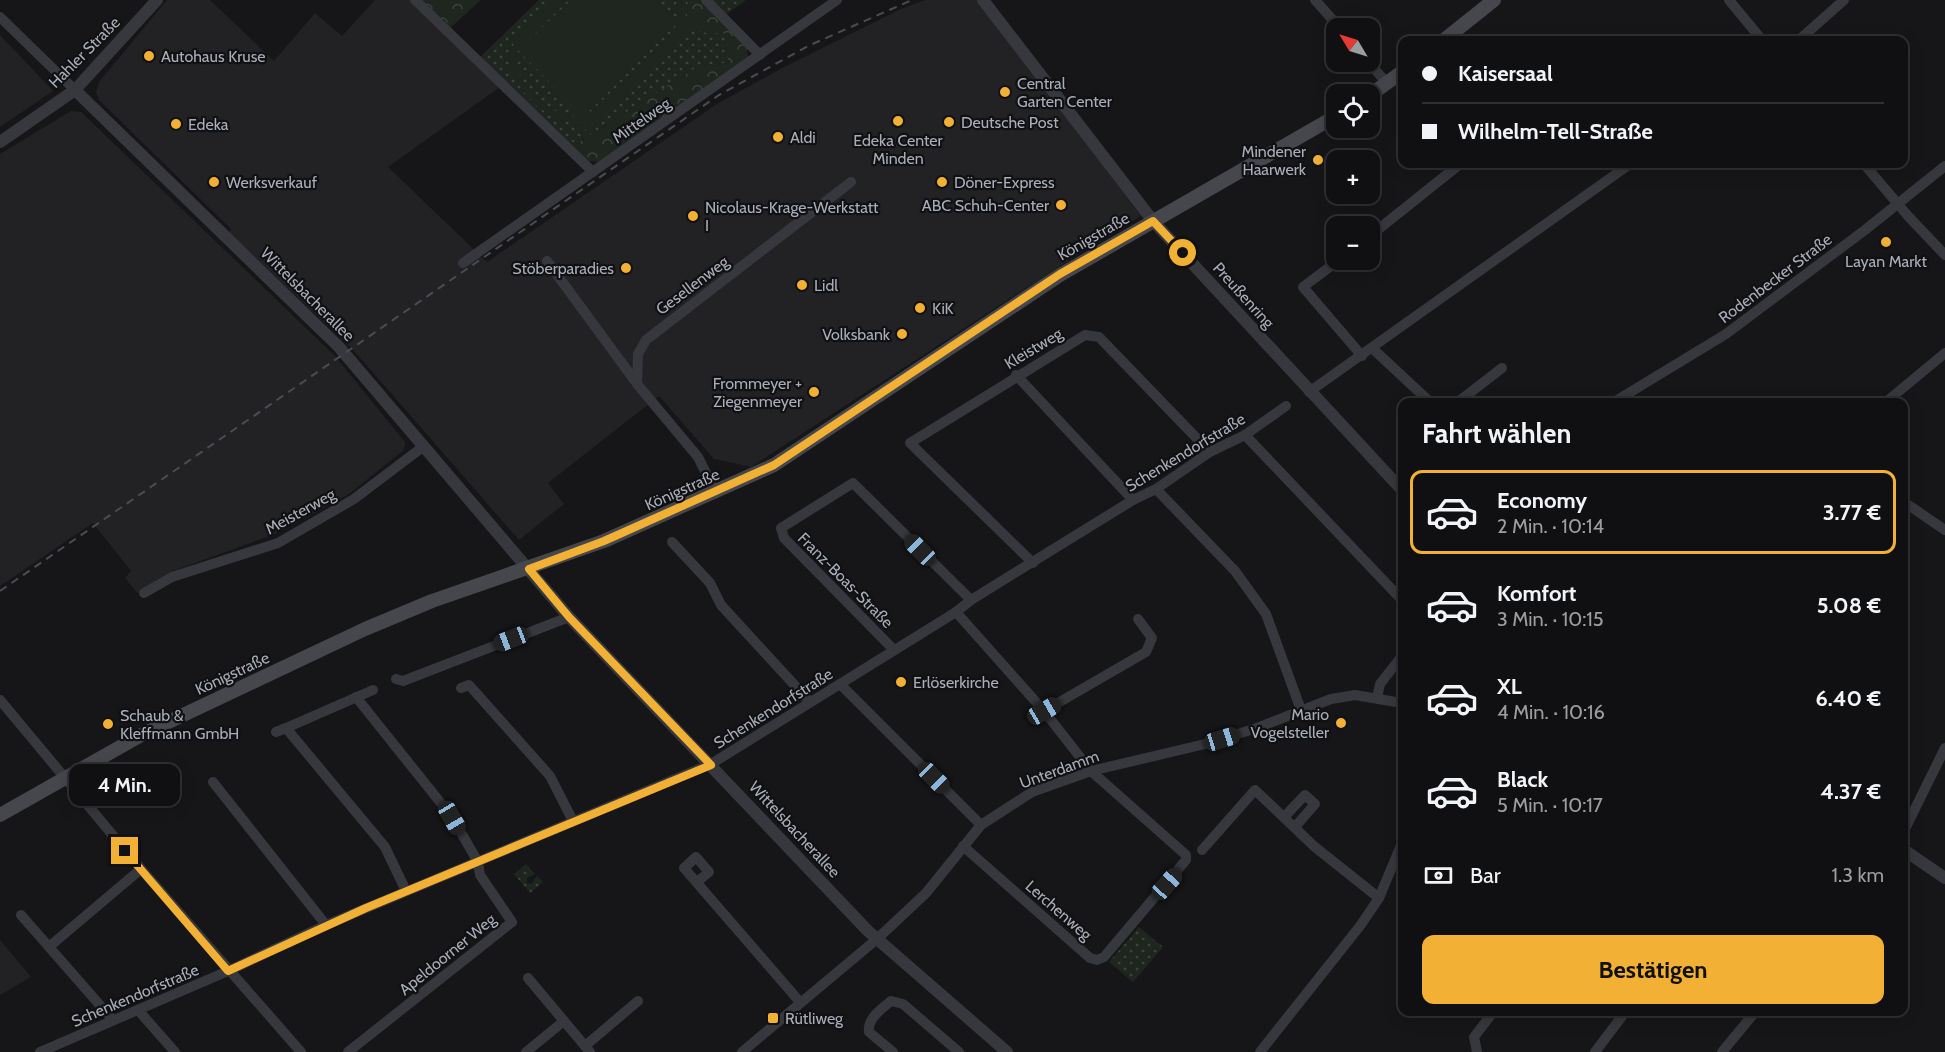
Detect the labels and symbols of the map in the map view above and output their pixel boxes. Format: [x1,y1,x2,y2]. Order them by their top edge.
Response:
street label: Hahler Straße [45,13,124,92]
north arrow [1326,18,1380,72]
place label: Autohaus Kruse [161,47,265,66]
marker: Autohaus Kruse [142,49,156,63]
place label: Central Garten Center [1017,74,1113,111]
marker: Central Garten Center [998,85,1012,99]
street label: Mittelweg [609,93,675,147]
place label: Deutsche Post [961,113,1059,132]
marker: Edeka Center Minden [891,114,905,128]
place label: Edeka [188,115,229,134]
marker: Deutsche Post [942,115,956,129]
marker: Edeka [169,117,183,131]
place label: Aldi [790,128,816,147]
marker: Aldi [771,130,785,144]
place label: Edeka Center Minden [853,131,944,168]
place label: Mindener Haarwerk [1242,142,1307,179]
marker: Mindener Haarwerk [1311,153,1325,167]
place label: Werksverkauf [226,173,318,192]
place label: Döner-Express [954,173,1055,192]
marker: Werksverkauf [207,175,221,189]
marker: Döner-Express [935,175,949,189]
place label: ABC Schuh-Center [922,196,1050,215]
place label: Nicolaus-Krage-Werkstatt I [705,198,879,235]
marker: ABC Schuh-Center [1054,198,1068,212]
street label: Königstraße [1054,208,1132,265]
marker: Nicolaus-Krage-Werkstatt I [686,209,700,223]
street label: Rodenbecker Straße [1715,230,1836,327]
marker: Layan Markt [1879,235,1893,249]
route start [1169,239,1196,266]
street label: Wittelsbacherallee [257,243,359,345]
street label: Gesellenweg [652,251,733,319]
place label: Layan Markt [1845,252,1927,271]
street label: Preußenring [1209,258,1279,333]
place label: Stöberparadies [512,259,614,278]
marker: Stöberparadies [619,261,633,275]
place label: Lidl [814,276,838,295]
marker: Lidl [795,278,809,292]
place label: KiK [932,299,954,318]
marker: KiK [913,301,927,315]
street label: Kleistweg [1001,323,1066,373]
place label: Volksbank [822,325,891,344]
marker: Volksbank [895,327,909,341]
place label: Frommeyer + Ziegenmeyer [713,374,803,411]
marker: Frommeyer + Ziegenmeyer [807,385,821,399]
street label: Schenkendorfstraße [1122,409,1249,496]
street label: Königstraße [642,465,722,514]
street label: Meisterweg [262,484,340,538]
street label: Franz-Boas-Straße [794,529,897,632]
car [901,531,939,569]
car [491,624,531,654]
street label: Königstraße [192,648,272,699]
street label: Schenkendorfstraße [710,664,836,753]
place label: Erlöserkirche [913,673,999,692]
marker: Erlöserkirche [894,675,908,689]
car [1024,694,1064,728]
place label: Mario Vogelsteller [1251,705,1330,742]
place label: Schaub & Kleffmann GmbH [120,706,239,743]
marker: Mario Vogelsteller [1334,716,1348,730]
marker: Schaub & Kleffmann GmbH [101,717,115,731]
car [1202,725,1242,753]
street label: Unterdamm [1017,746,1101,793]
car [915,759,953,797]
callout: 4 Min. [70,764,180,806]
street label: Wittelsbacherallee [745,777,844,882]
car [435,798,469,838]
route end [111,837,138,864]
car [1148,865,1186,903]
street label: Lerchenweg [1022,876,1096,945]
street label: Apeldoorner Weg [395,909,500,999]
street label: Schenkendorfstraße [69,960,202,1031]
place label: Rütliweg [785,1009,844,1028]
marker: Rütliweg [766,1011,780,1025]

